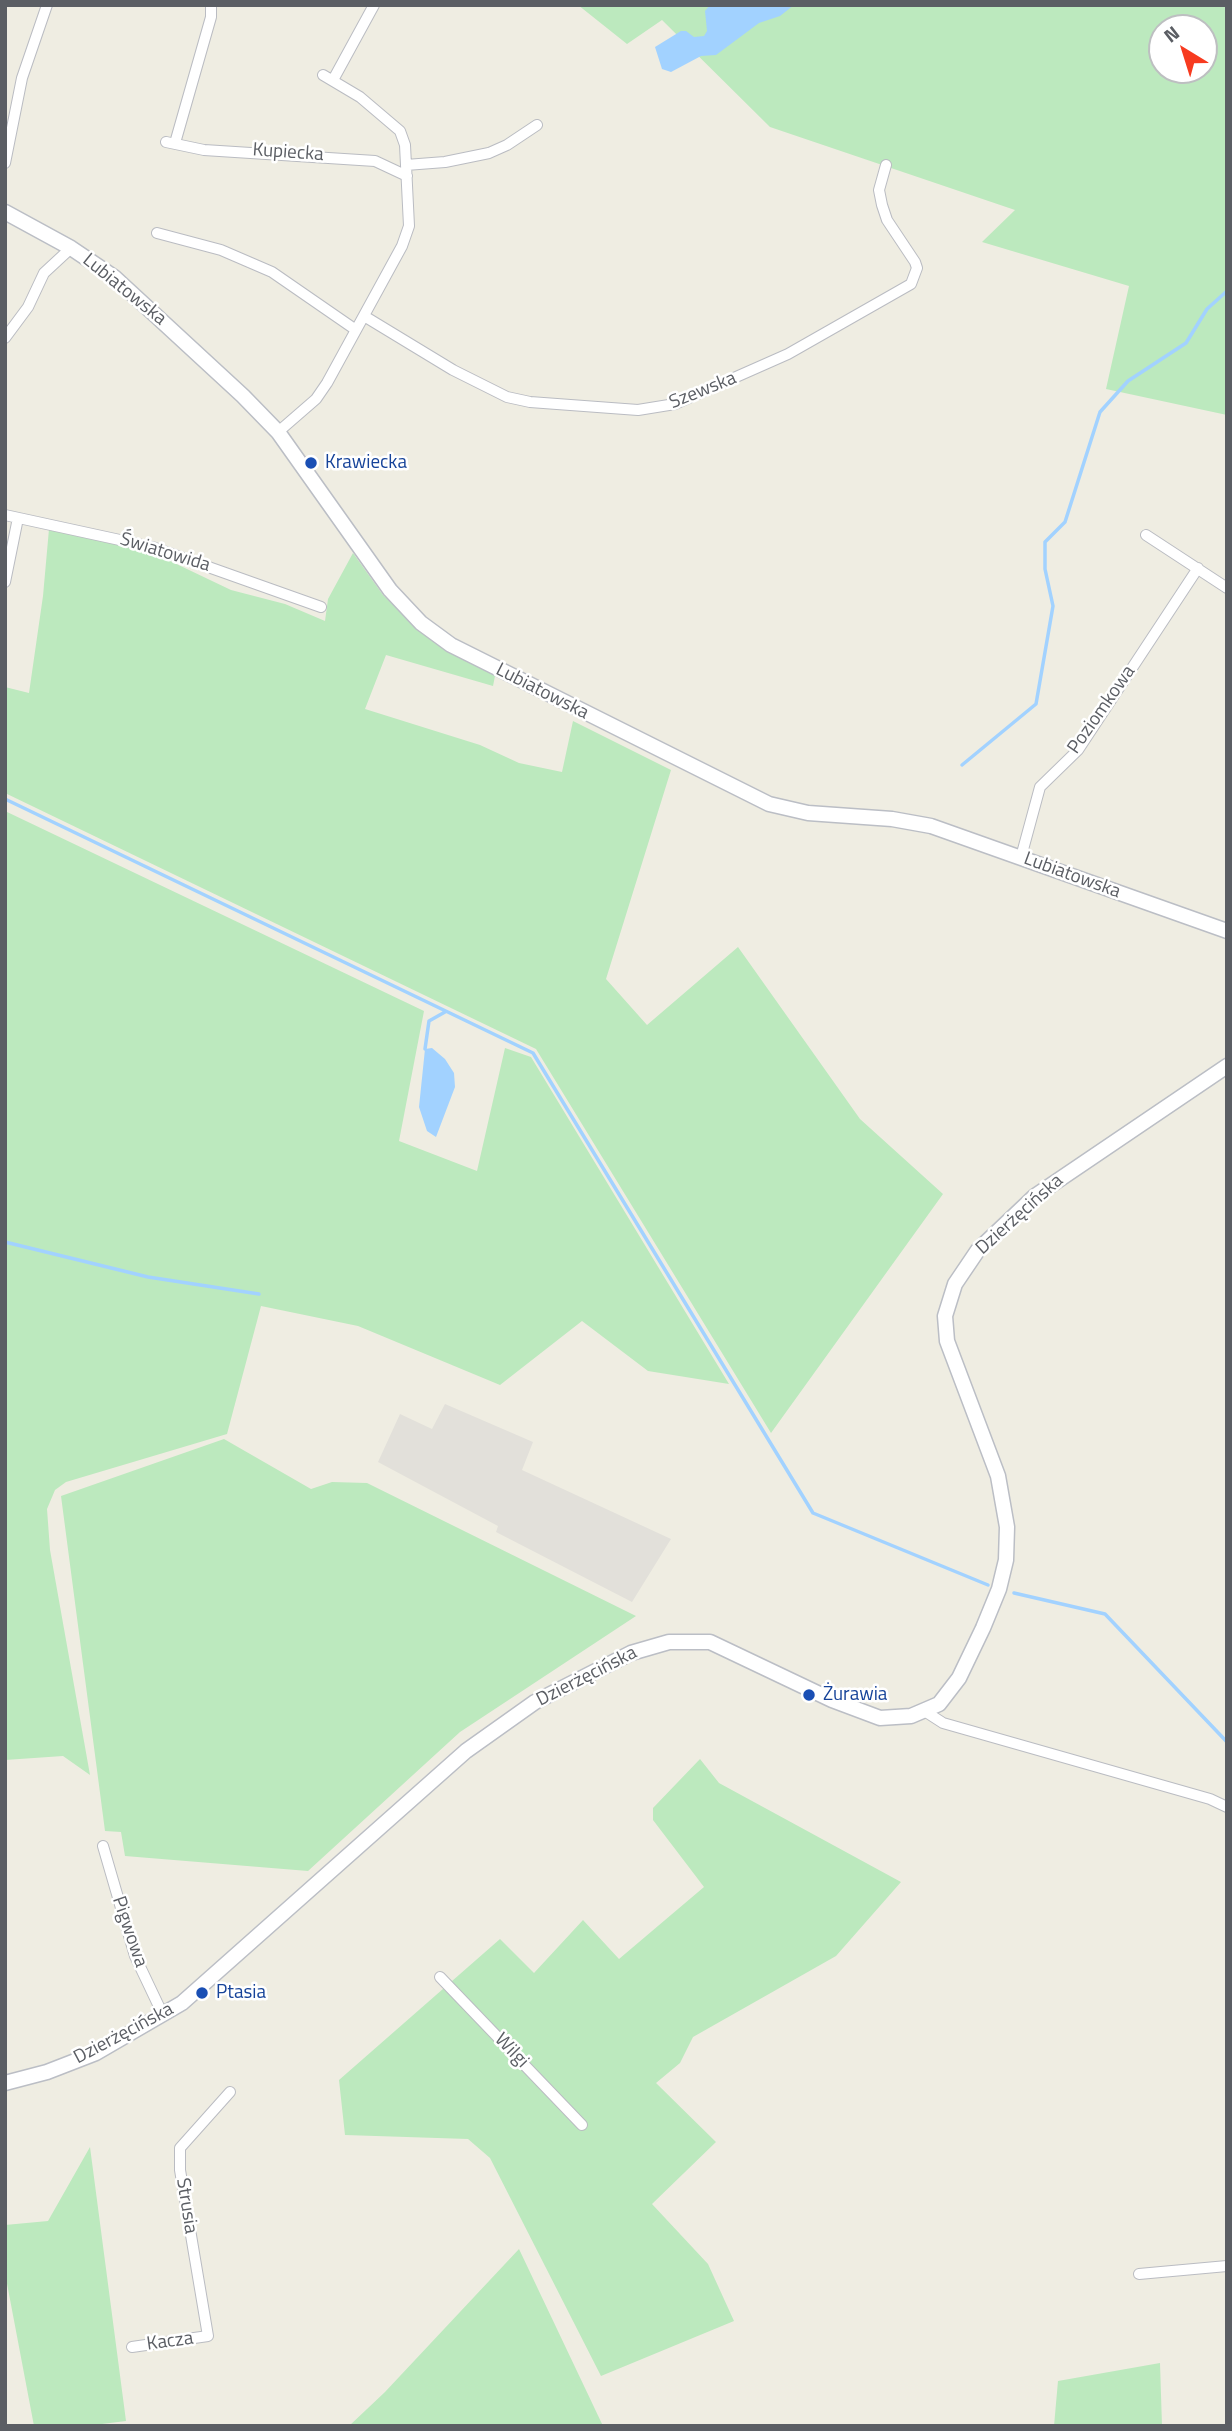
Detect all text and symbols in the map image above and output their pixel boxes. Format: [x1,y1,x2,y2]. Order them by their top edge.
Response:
north arrow [1148,14,1218,84]
text: N [1157,18,1185,49]
street label: Kupiecka [252,139,324,167]
street label: Lubiatowska [78,249,170,331]
street label: Szewska [666,367,740,415]
place label: Krawiecka [325,452,407,474]
marker: Krawiecka [303,455,319,471]
street label: Światowida [117,528,213,578]
street label: Lubiatowska [492,659,592,725]
street label: Poziomkowa [1063,661,1141,759]
street label: Lubiatowska [1021,848,1123,904]
street label: Dzierżęcińska [972,1170,1068,1260]
street label: Dzierżęcińska [533,1642,641,1712]
place label: Żurawia [823,1684,887,1706]
marker: Żurawia [801,1687,817,1703]
street label: Pigwowa [106,1894,152,1970]
place label: Ptasia [216,1982,266,2004]
marker: Ptasia [194,1985,210,2001]
street label: Dzierżęcińska [70,1998,178,2070]
street label: Wilgi [489,2029,533,2073]
street label: Strusia [170,2177,202,2235]
street label: Kacza [145,2327,195,2357]

